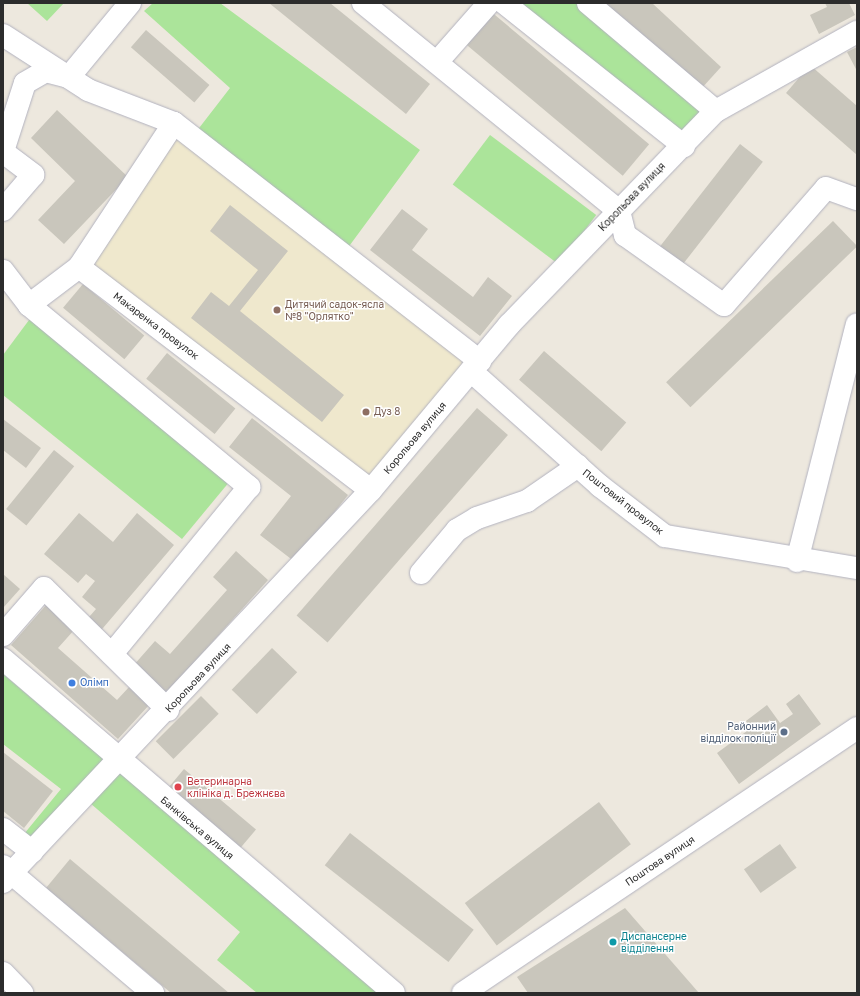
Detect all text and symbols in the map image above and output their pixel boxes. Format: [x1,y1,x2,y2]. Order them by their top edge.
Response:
street label: Корольова вулиця [596,160,668,234]
street label: Макаренка провулок [111,290,201,362]
place label: Дитячий садок-ясла №8 "Орлятко" [285,298,384,322]
marker: Дитячий садок-ясла №8 "Орлятко" [272,305,282,315]
street label: Корольова вулиця [381,399,449,477]
place label: Дуз 8 [374,406,400,418]
marker: Дуз 8 [361,407,371,417]
street label: Поштовий провулок [580,467,666,537]
street label: Корольова вулиця [163,641,233,715]
place label: Олімп [80,677,109,689]
marker: Олімп [67,678,77,688]
place label: Районний відділок поліції [700,720,776,744]
marker: Районний відділок поліції [779,727,789,737]
place label: Ветеринарна клініка д. Брежнєва [187,775,285,798]
marker: Ветеринарна клініка д. Брежнєва [172,781,184,793]
street label: Банківська вулиця [158,794,236,862]
street label: Поштова вулиця [623,833,697,889]
place label: Диспансерне відділення [621,930,687,954]
marker: Диспансерне відділення [608,937,618,947]

